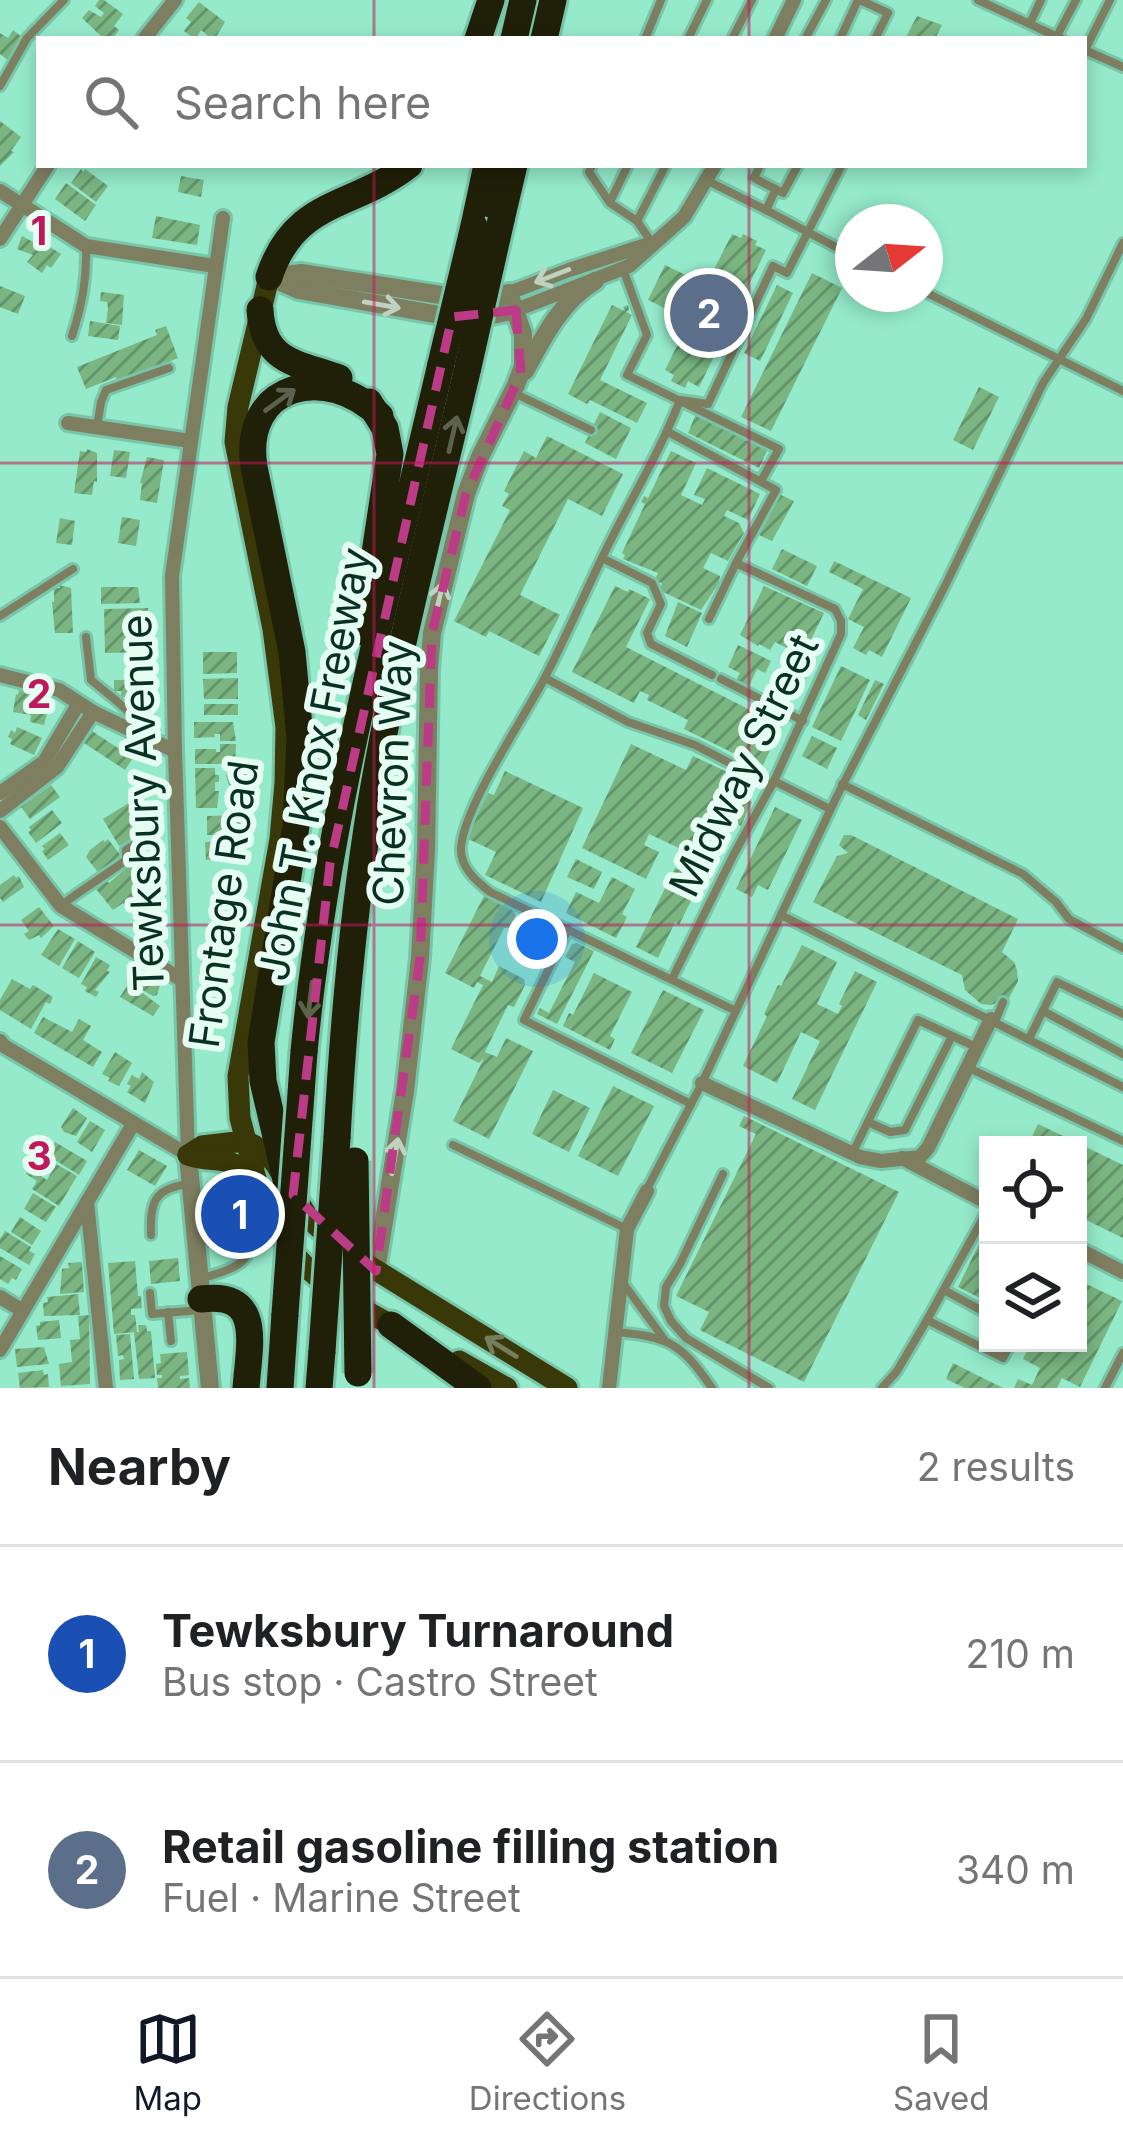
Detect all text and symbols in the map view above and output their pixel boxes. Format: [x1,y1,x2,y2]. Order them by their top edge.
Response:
search box [36,36,1087,168]
icon: search [78,69,144,135]
text: Search here [174,75,431,130]
north arrow [835,204,943,312]
text: 1 [31,207,47,254]
one-way arrow [535,267,572,289]
pin: 2 [670,268,748,358]
one-way arrow [362,295,401,318]
one-way arrow [263,388,296,413]
one-way arrow [442,415,465,453]
street label: John T. Knox Freeway [247,543,381,985]
one-way arrow [429,582,451,620]
street label: Tewksbury Avenue [110,614,174,992]
street label: Midway Street [658,626,828,904]
street label: Chevron Way [362,639,422,907]
text: 2 [27,670,51,717]
street label: Frontage Road [178,757,268,1051]
your location [507,909,567,969]
one-way arrow [299,979,321,1018]
text: 3 [26,1132,52,1179]
map controls [979,1136,1087,1352]
button: locate [979,1136,1087,1244]
one-way arrow [385,1137,407,1176]
pin: 1 [201,1169,279,1259]
button: layers [979,1244,1087,1352]
one-way arrow [485,1334,519,1359]
text: Nearby [48,1436,231,1497]
text: 2 results [917,1443,1075,1490]
text: Tewksbury Turnaround [162,1603,674,1658]
text: 1 [79,1630,95,1677]
text: 210 m [966,1630,1075,1677]
text: Bus stop · Castro Street [162,1658,598,1705]
text: Retail gasoline filling station [162,1819,779,1874]
text: 2 [75,1846,99,1893]
text: 340 m [956,1846,1075,1893]
text: Fuel · Marine Street [162,1874,521,1921]
tab: Map [133,2006,202,2118]
tab: Directions [469,2006,626,2118]
tab: Saved [893,2006,990,2118]

